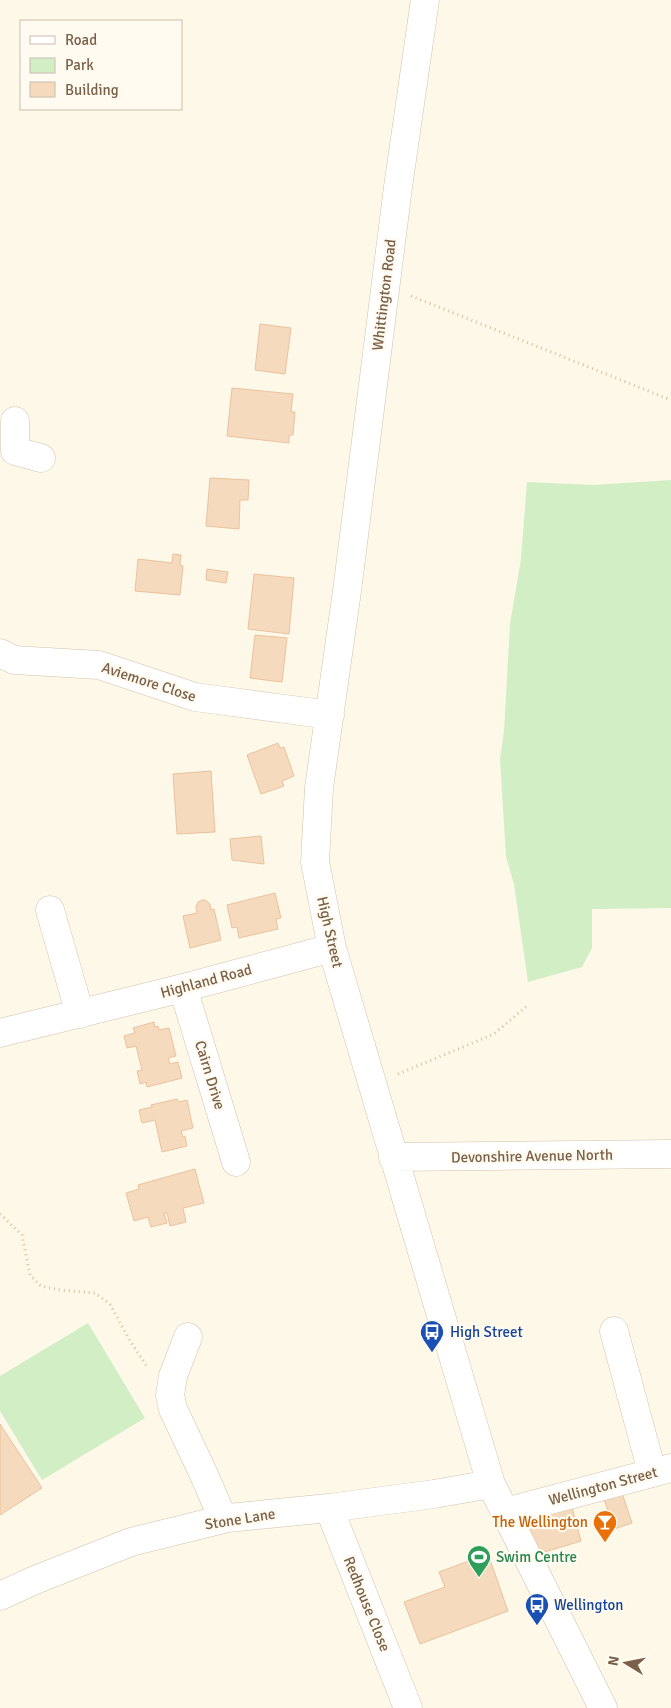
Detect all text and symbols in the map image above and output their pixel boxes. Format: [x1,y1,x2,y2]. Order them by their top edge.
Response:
legend [20,20,182,110]
text: Road [65,31,97,49]
text: Park [65,56,94,74]
text: Building [65,81,119,99]
street label: Whittington Road [368,238,400,352]
street label: Aviemore Close [100,658,198,706]
street label: High Street [313,895,347,969]
street label: Highland Road [158,960,254,1002]
street label: Cairn Drive [191,1038,229,1112]
street label: Devonshire Avenue North [451,1146,613,1166]
bus stop icon: High Street [419,1319,445,1353]
place label: High Street [450,1323,523,1341]
street label: Wellington Street [547,1463,659,1509]
street label: Stone Lane [203,1505,277,1533]
bar icon: The Wellington [592,1509,618,1543]
place label: The Wellington [492,1513,588,1531]
sports icon: Swim Centre [466,1544,492,1578]
place label: Swim Centre [496,1548,577,1566]
street label: Redhouse Close [340,1554,394,1654]
bus stop icon: Wellington [524,1592,550,1626]
place label: Wellington [554,1596,624,1614]
north arrow [601,1638,651,1688]
text: N [604,1655,623,1667]

